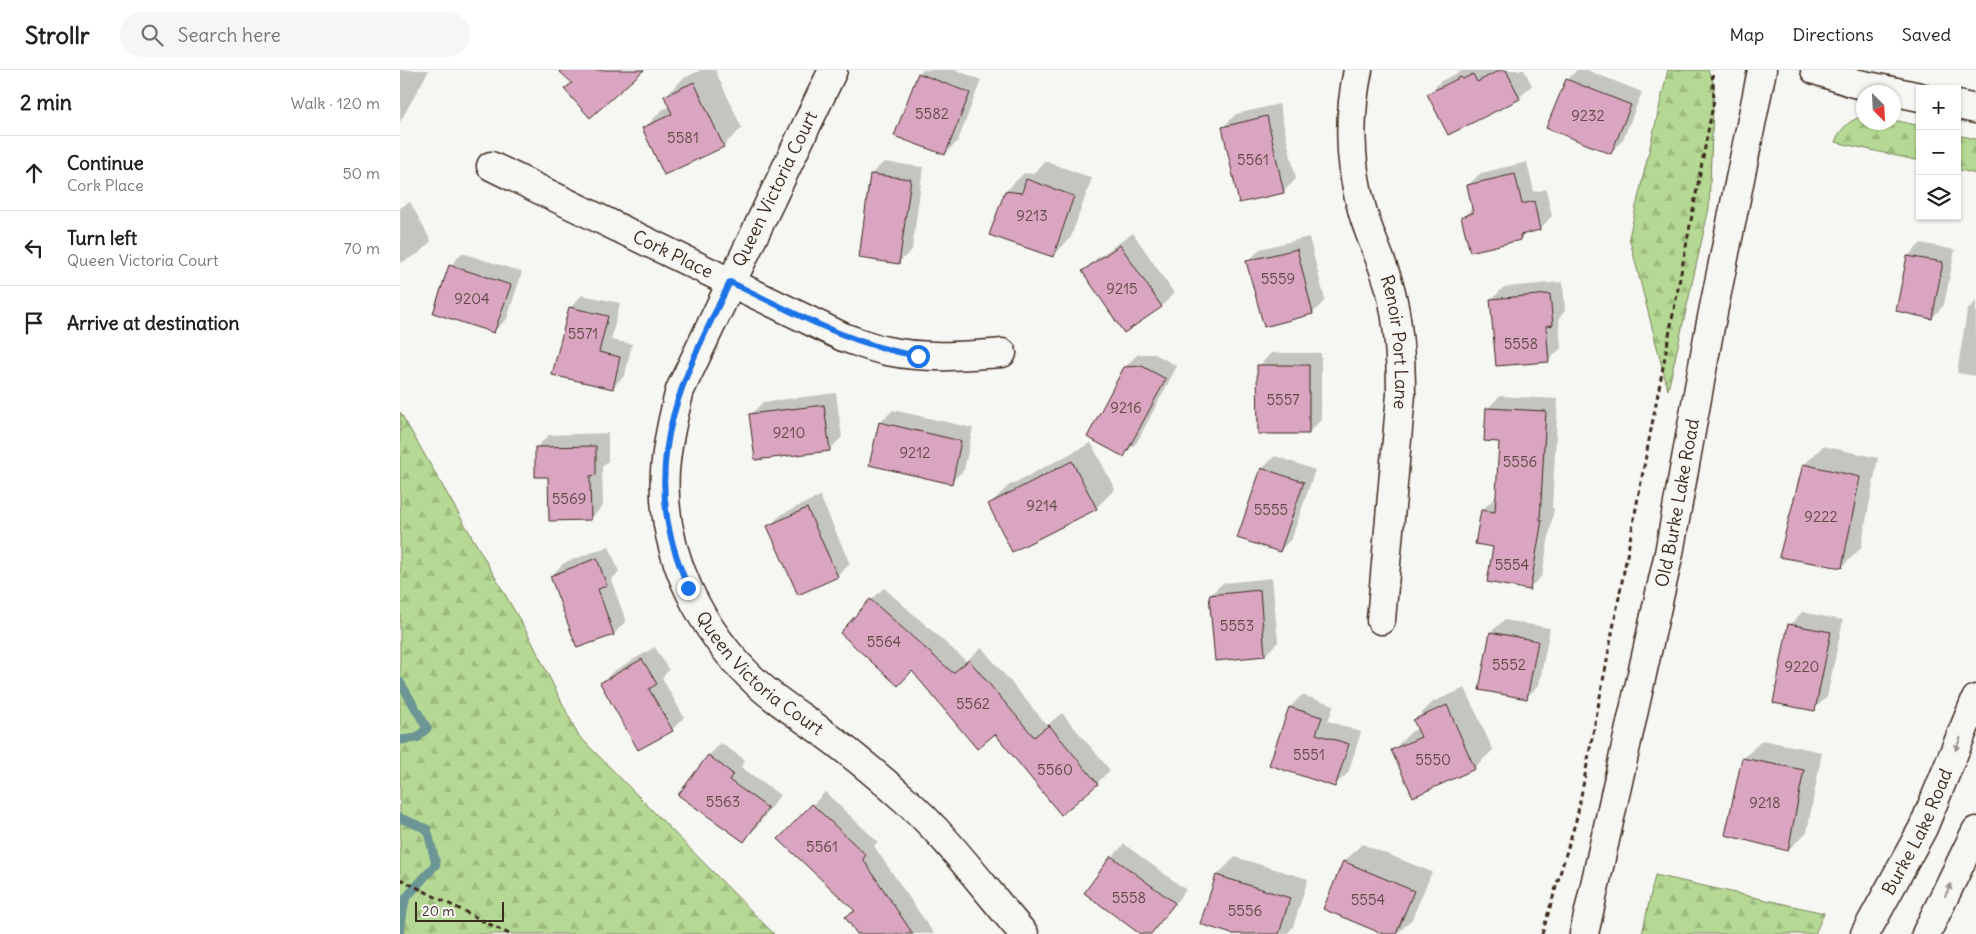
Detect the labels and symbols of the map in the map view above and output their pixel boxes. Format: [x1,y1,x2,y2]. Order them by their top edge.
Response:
north arrow [1856,85,1901,130]
house number: 5582 [915,104,949,123]
house number: 9232 [1571,106,1605,125]
street label: Queen Victoria Court [727,107,822,270]
house number: 5581 [667,128,699,147]
house number: 5561 [1237,150,1269,169]
house number: 9213 [1016,206,1048,225]
street label: Cork Place [629,225,717,283]
house number: 5559 [1261,269,1295,288]
street label: Renoir Port Lane [1376,272,1413,411]
house number: 9215 [1106,279,1138,298]
house number: 9204 [454,289,490,308]
house number: 5571 [568,324,598,343]
house number: 5558 [1504,334,1538,353]
route start [907,345,930,368]
house number: 5557 [1266,390,1300,409]
house number: 9216 [1110,398,1142,417]
street label: Old Burke Lake Road [1650,417,1704,589]
house number: 9210 [773,423,805,442]
house number: 9212 [899,443,931,462]
house number: 5556 [1503,452,1537,471]
house number: 5569 [552,489,586,508]
house number: 9214 [1026,496,1058,515]
house number: 5555 [1254,500,1288,519]
house number: 9222 [1804,507,1838,526]
house number: 5554 [1495,555,1530,574]
route end [677,577,700,600]
street label: Queen Victoria Court [691,607,828,740]
house number: 5553 [1220,616,1254,635]
house number: 5564 [867,632,902,651]
house number: 5552 [1492,655,1526,674]
house number: 9220 [1785,657,1819,676]
house number: 5562 [956,694,990,713]
one-way arrow [1953,737,1961,751]
house number: 5551 [1293,745,1325,764]
house number: 5550 [1415,750,1451,769]
house number: 5560 [1037,760,1073,779]
street label: Burke Lake Road [1877,765,1957,899]
house number: 5563 [706,792,740,811]
house number: 9218 [1749,793,1781,812]
house number: 5561 [806,837,838,856]
one-way arrow [1944,883,1952,898]
house number: 5558 [1112,888,1146,907]
house number: 5554 [1351,890,1386,909]
scale bar [415,899,504,922]
house number: 5556 [1228,901,1262,920]

